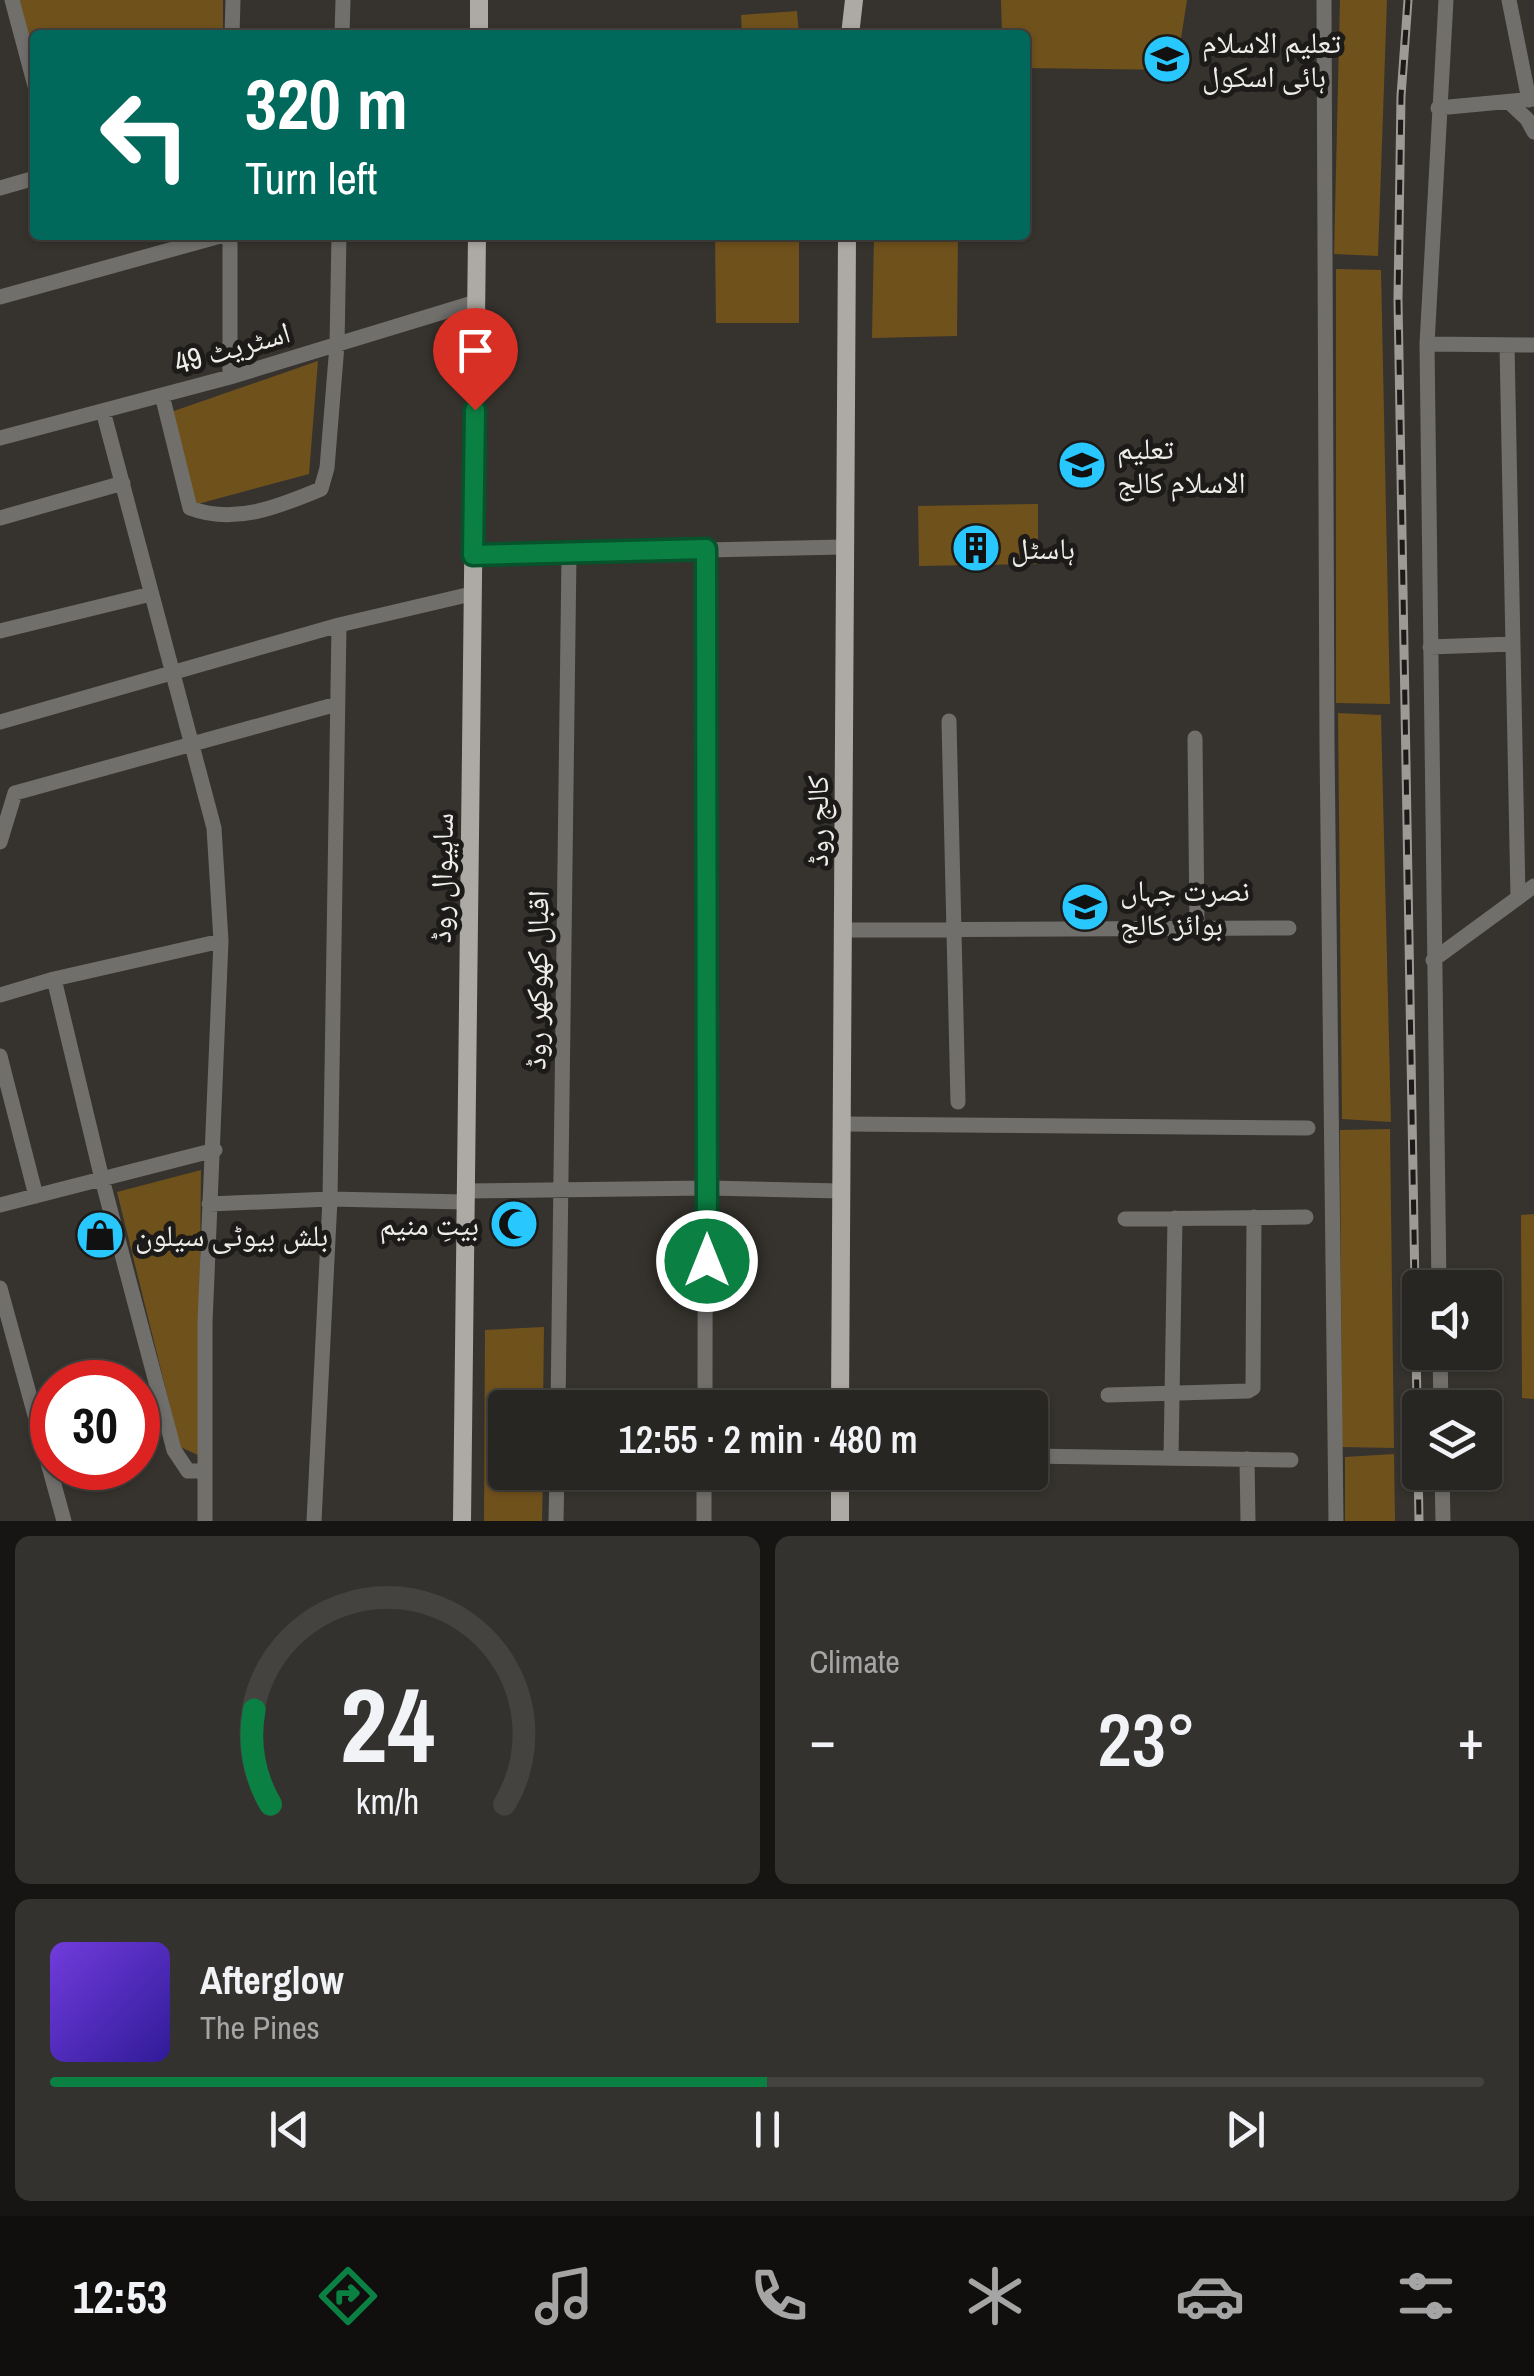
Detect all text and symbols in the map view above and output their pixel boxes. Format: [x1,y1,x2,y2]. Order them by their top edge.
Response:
place label: تعلیم الاسلام ہائی اسکول [1202,22,1341,96]
school or university icon: تعلیم الاسلام ہائی اسکول [1141,33,1193,85]
text: 320 m [245,57,408,151]
icon: left [80,70,210,200]
text: Turn left [245,147,377,208]
pin [433,308,518,411]
street label: اسٹریٹ 49 [169,311,295,383]
icon: arrive [448,323,503,378]
place label: تعلیم الاسلام کالج [1117,428,1246,502]
school or university icon: تعلیم الاسلام کالج [1056,439,1108,491]
building icon: ہاسٹل [950,522,1002,574]
place label: ہاسٹل [1011,528,1075,568]
street label: کالج روڈ [797,775,837,867]
street label: ساہیوال روڈ [420,813,462,943]
place label: نصرت جہاں بوائز کالج [1120,870,1250,944]
school or university icon: نصرت جہاں بوائز کالج [1059,881,1111,933]
street label: اقبال کھوکھر روڈ [514,890,558,1070]
mosque icon: بیتِ منیم [488,1198,540,1250]
place label: بیتِ منیم [380,1204,479,1245]
shop icon: بلش بیوٹی سیلون [74,1209,126,1261]
position arrow [655,1209,759,1313]
place label: بلش بیوٹی سیلون [135,1215,328,1255]
map controls [1402,1270,1502,1490]
button: sound [1402,1270,1502,1370]
speed limit sign: 30 [30,1360,160,1490]
button: layers [1402,1390,1502,1490]
text: 12:55 · 2 min · 480 m [618,1414,918,1465]
text: Climate [810,1640,900,1683]
text: 24 [340,1654,435,1794]
text: 23° [1098,1688,1196,1789]
text: − [810,1702,836,1776]
text: + [1458,1702,1484,1776]
text: km/h [355,1777,419,1825]
text: Afterglow [200,1955,344,2006]
text: The Pines [200,2006,320,2049]
icon: previous [262,2102,317,2157]
icon: pause [740,2102,795,2157]
icon: next [1218,2102,1273,2157]
icon: directions [313,2261,383,2331]
icon: music [529,2261,599,2331]
icon: phone [744,2261,814,2331]
icon: climate [960,2261,1030,2331]
icon: car [1175,2261,1245,2331]
icon: filters [1391,2261,1461,2331]
text: 12:53 [73,2266,167,2327]

